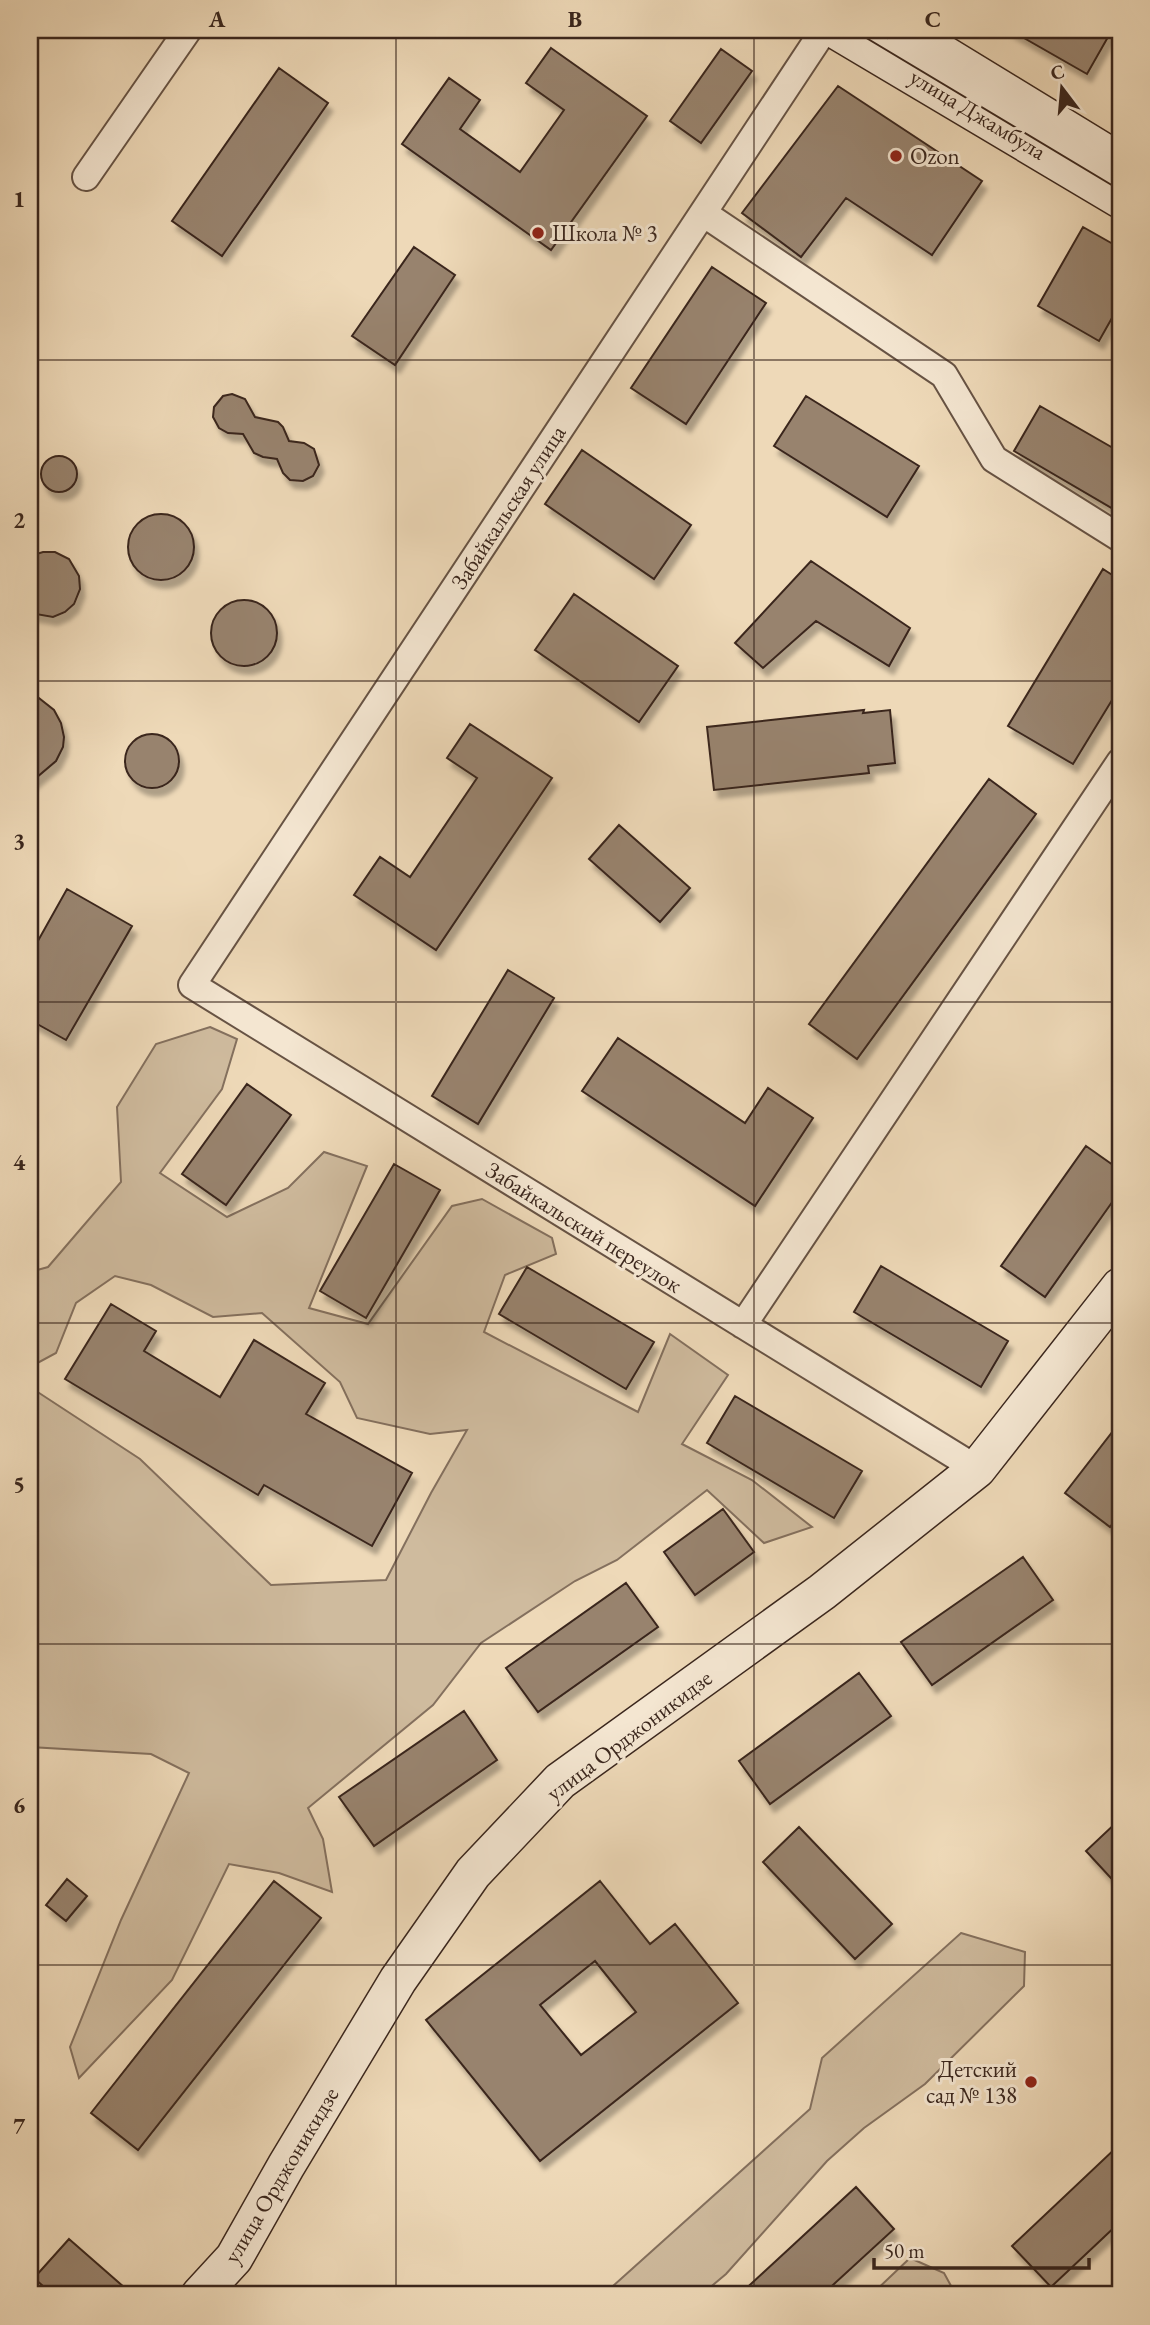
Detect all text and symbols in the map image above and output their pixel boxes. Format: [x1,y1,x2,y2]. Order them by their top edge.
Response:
text: A [208,4,226,34]
text: B [568,4,582,34]
text: C [925,4,941,34]
north arrow [1028,52,1098,122]
text: С [1048,58,1067,86]
street label: улица Джамбула [904,62,1052,167]
place label: Ozon [910,141,960,171]
marker: Ozon [888,148,904,164]
text: 1 [13,184,25,214]
place label: Школа № 3 [552,218,658,248]
marker: Школа № 3 [530,225,546,241]
street label: Забайкальская улица [444,419,573,595]
text: 2 [13,505,25,535]
text: 3 [13,826,25,856]
text: 4 [13,1147,26,1177]
street label: Забайкальский переулок [480,1154,688,1300]
text: 5 [13,1469,25,1499]
street label: улица Орджоникидзе [540,1663,718,1807]
text: 6 [13,1790,25,1820]
place label: Детский сад № 138 [926,2054,1017,2110]
marker: Детский сад № 138 [1023,2074,1039,2090]
street label: улица Орджоникидзе [217,2081,345,2269]
text: 7 [13,2111,26,2141]
scale bar [874,2227,1089,2271]
text: 50 m [884,2237,925,2264]

